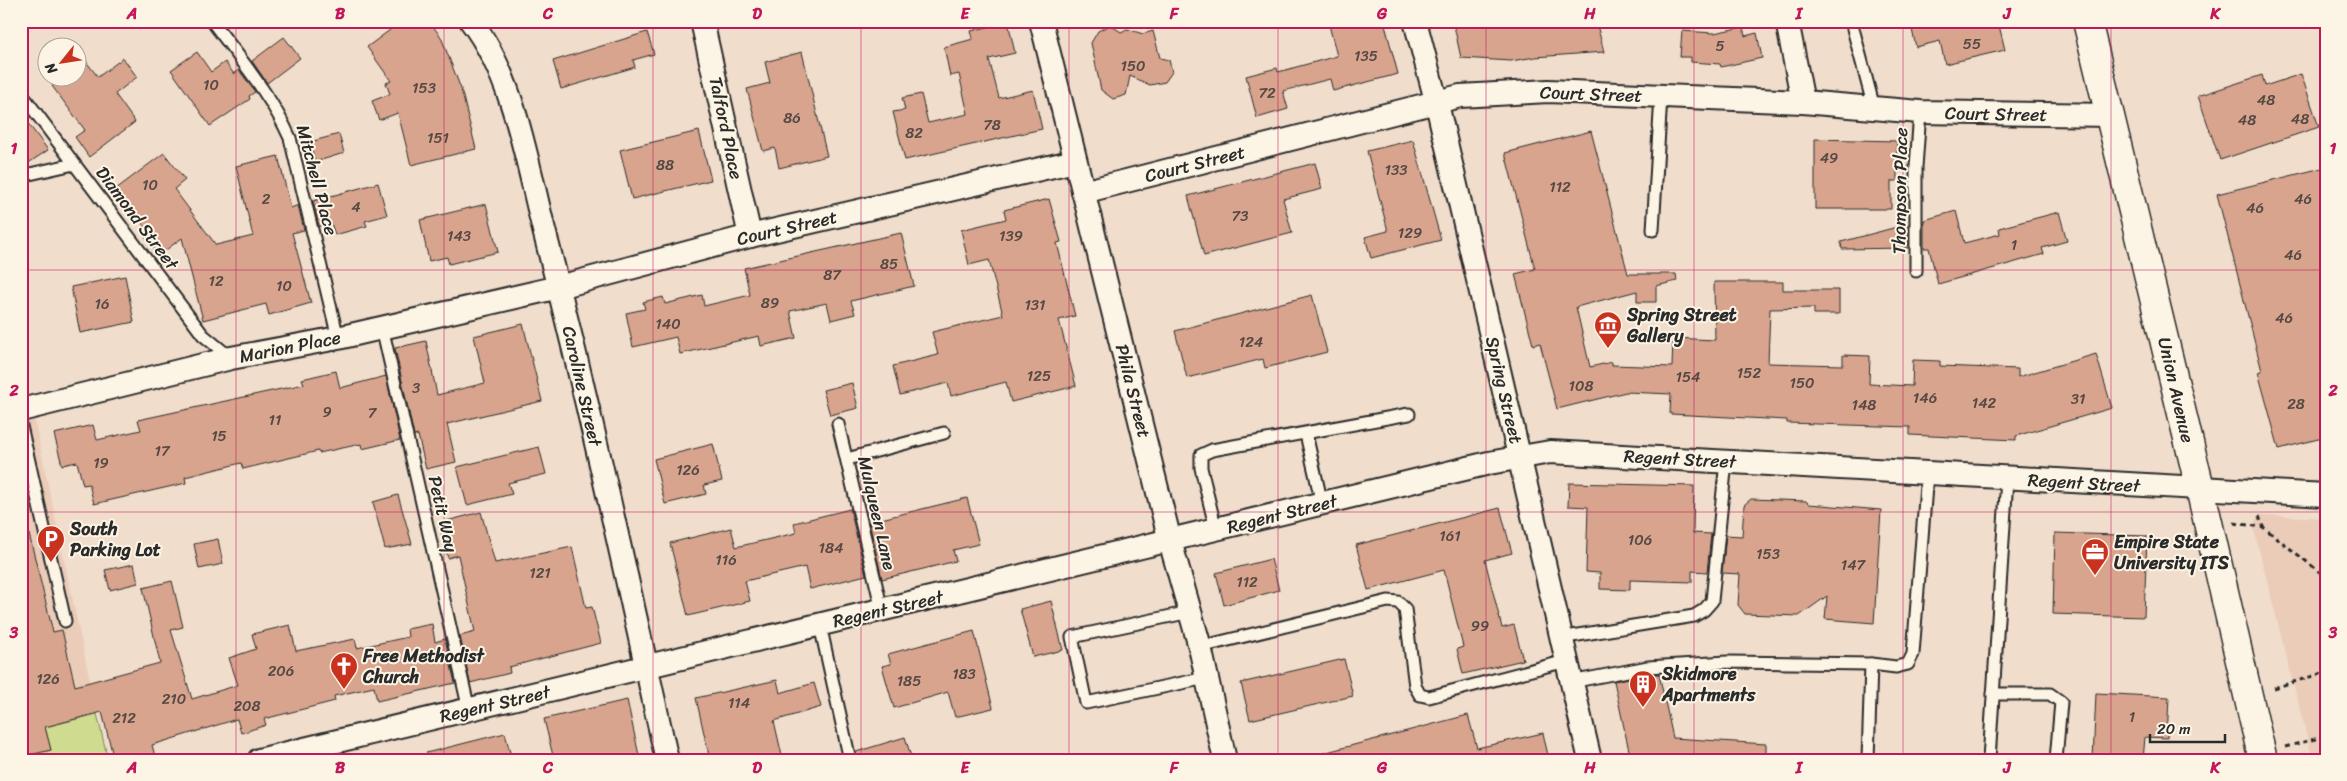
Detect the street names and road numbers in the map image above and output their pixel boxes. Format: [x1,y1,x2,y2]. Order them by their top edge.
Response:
street label: Talford Place [699,74,753,182]
street label: Court Street [1539,76,1643,112]
street label: Court Street [1945,97,2048,131]
street label: Mitchell Place [287,121,347,239]
street label: Thompson Place [1883,127,1917,255]
street label: Court Street [1142,136,1249,192]
street label: Diamond Street [87,159,187,278]
street label: Court Street [734,201,841,255]
street label: Marion Place [237,321,343,373]
street label: Caroline Street [553,323,612,450]
street label: Spring Street [1476,333,1532,447]
street label: Union Avenue [2148,334,2204,446]
street label: Phila Street [1106,341,1160,442]
street label: Regent Street [1623,440,1738,478]
street label: Mulqueen Lane [848,453,906,573]
street label: Regent Street [2027,464,2142,502]
street label: Petit Way [419,472,468,556]
street label: Regent Street [1224,485,1341,543]
street label: Regent Street [830,581,947,637]
street label: Regent Street [437,676,554,732]

